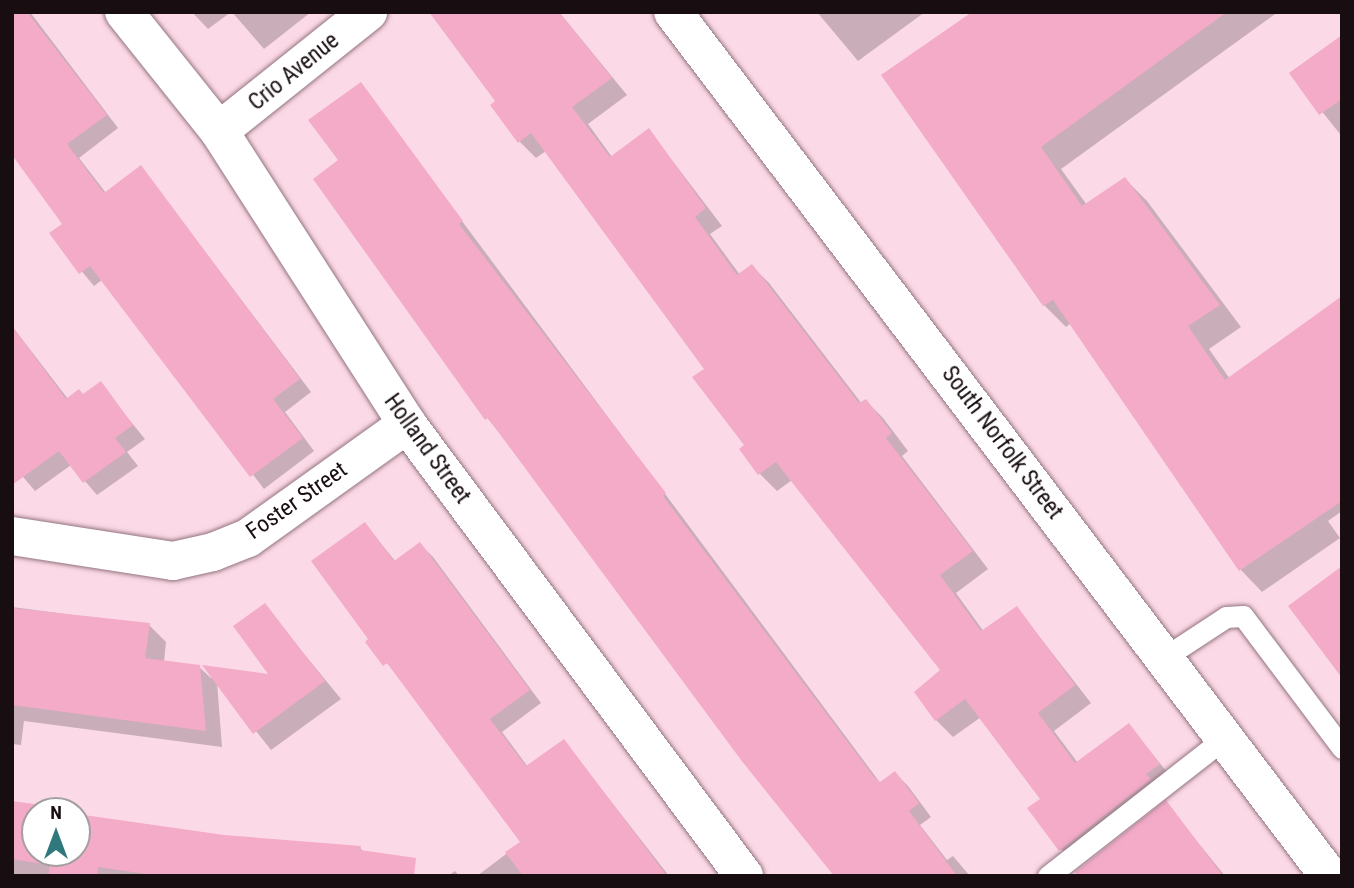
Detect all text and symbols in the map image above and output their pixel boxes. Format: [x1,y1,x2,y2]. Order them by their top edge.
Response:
street label: Crio Avenue [243,27,345,117]
street label: South Norfolk Street [935,361,1069,525]
street label: Holland Street [378,389,476,509]
street label: Foster Street [241,456,353,546]
north arrow [21,797,91,867]
text: N [50,801,62,824]

